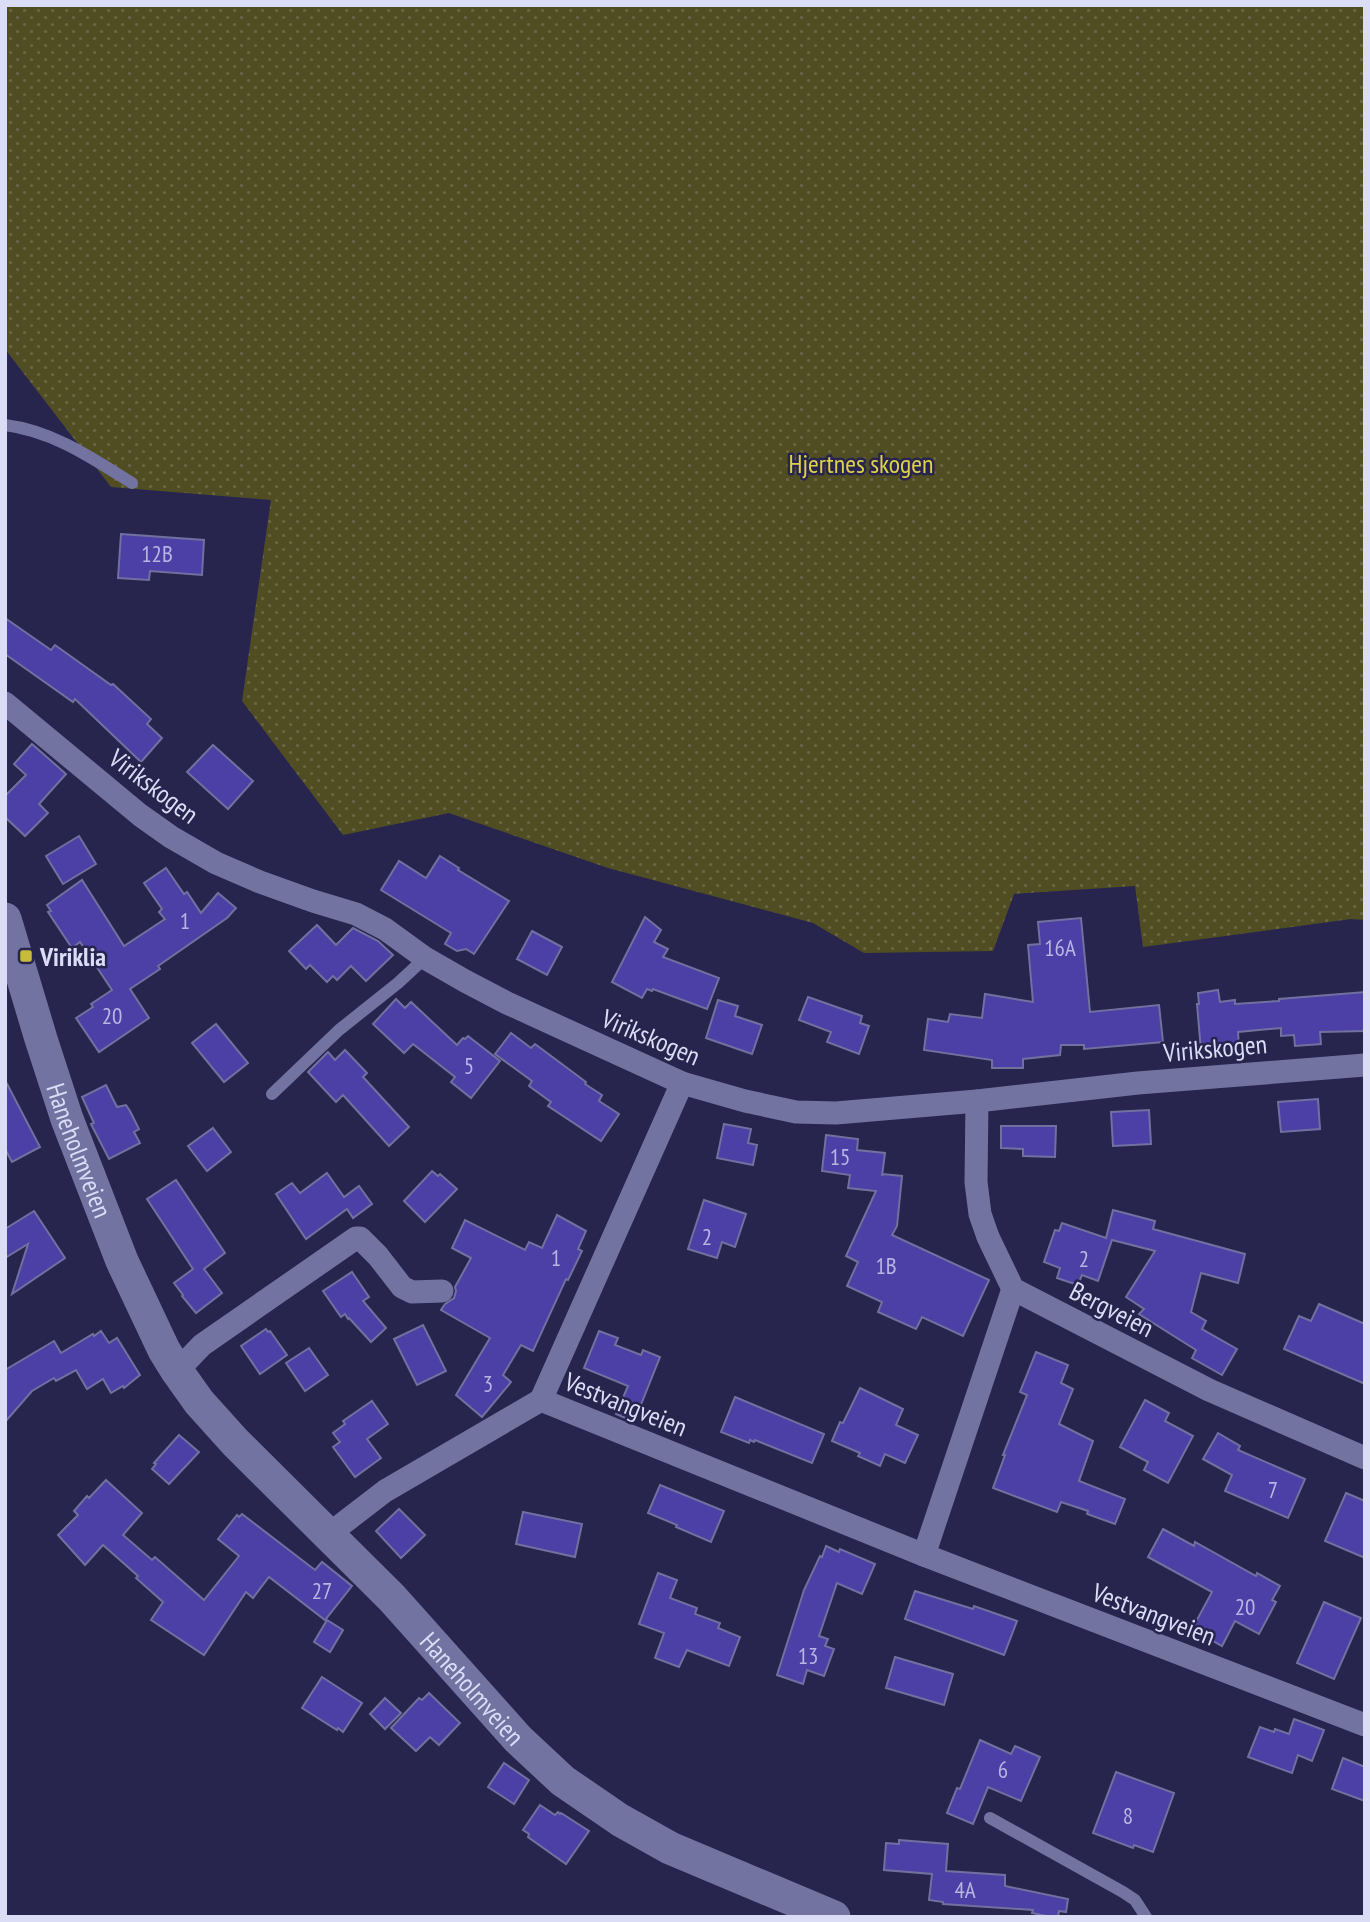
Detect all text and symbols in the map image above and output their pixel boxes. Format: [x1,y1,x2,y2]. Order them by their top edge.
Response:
park label: Hjertnes skogen [789,447,933,480]
house number: 12B [141,539,173,568]
street label: Virikskogen [102,741,205,830]
house number: 1 [180,906,190,935]
house number: 16A [1044,933,1076,962]
place label: Viriklia [39,940,106,973]
marker: Viriklia [18,948,34,964]
house number: 20 [102,1001,122,1030]
street label: Virikskogen [596,1001,705,1072]
street label: Virikskogen [1161,1027,1268,1069]
house number: 5 [464,1051,474,1080]
street label: Haneholmveien [40,1079,120,1222]
house number: 15 [830,1142,850,1171]
house number: 2 [702,1222,712,1251]
house number: 1 [551,1243,561,1272]
house number: 2 [1079,1244,1089,1273]
house number: 1B [875,1251,897,1280]
street label: Bergveien [1064,1274,1160,1344]
street label: Vestvangveien [559,1364,692,1443]
house number: 3 [483,1369,493,1398]
house number: 7 [1268,1475,1278,1504]
street label: Vestvangveien [1087,1575,1220,1653]
house number: 27 [312,1576,332,1605]
house number: 20 [1235,1592,1255,1621]
street label: Haneholmveien [413,1625,532,1752]
house number: 13 [798,1641,818,1670]
house number: 6 [998,1755,1008,1784]
house number: 8 [1123,1801,1133,1830]
house number: 4A [954,1875,976,1904]

